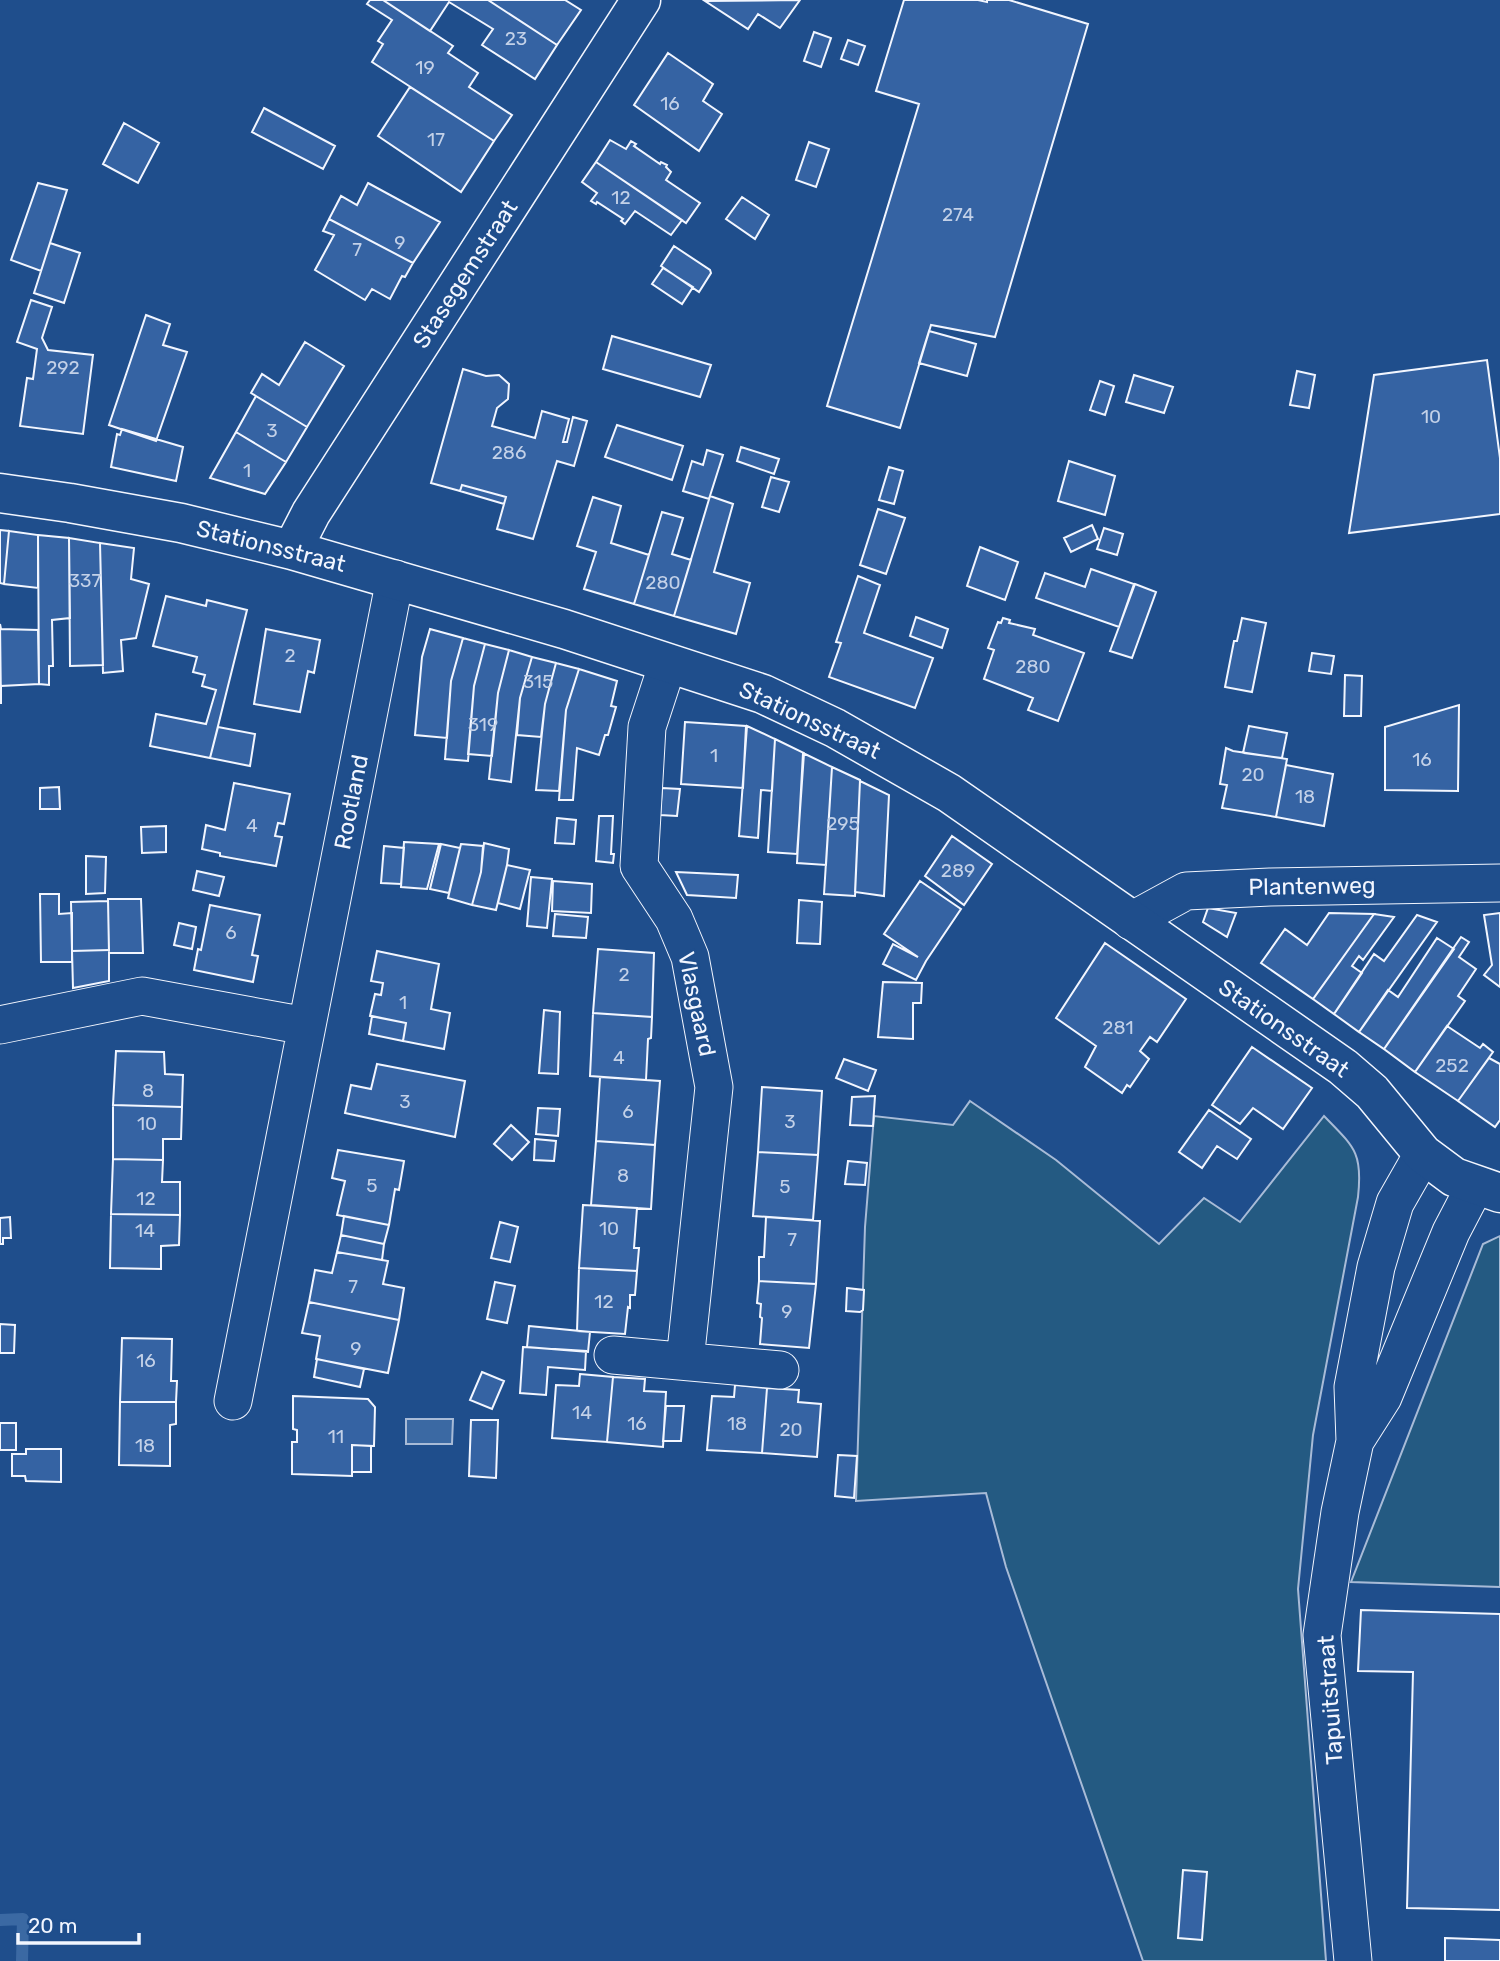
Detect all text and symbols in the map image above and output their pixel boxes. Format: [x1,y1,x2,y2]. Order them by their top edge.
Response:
house number: 23 [505,27,527,50]
house number: 19 [415,56,435,79]
house number: 16 [660,92,680,115]
house number: 17 [427,128,445,151]
house number: 12 [611,186,631,209]
street label: Stasegemstraat [407,195,523,353]
house number: 274 [942,203,974,226]
house number: 9 [394,231,406,254]
house number: 7 [352,238,362,261]
house number: 292 [46,356,80,379]
house number: 10 [1421,405,1441,428]
house number: 3 [266,419,278,442]
house number: 286 [492,441,526,464]
house number: 1 [243,459,251,482]
street label: Stationsstraat [193,514,349,578]
house number: 337 [69,569,102,592]
house number: 280 [645,571,681,594]
house number: 2 [284,644,296,667]
house number: 280 [1015,655,1051,678]
house number: 315 [523,670,553,693]
street label: Stationsstraat [735,675,885,765]
house number: 319 [468,713,498,736]
house number: 1 [710,744,718,767]
house number: 16 [1412,748,1432,771]
street label: Rootland [328,752,374,852]
house number: 20 [1241,763,1265,786]
house number: 18 [1295,785,1315,808]
house number: 295 [826,812,860,835]
house number: 4 [246,814,258,837]
house number: 289 [941,859,975,882]
street label: Plantenweg [1248,871,1376,901]
house number: 6 [225,921,237,944]
street label: Vlasgaard [672,949,722,1059]
house number: 2 [618,963,630,986]
street label: Stationsstraat [1213,973,1355,1083]
house number: 1 [399,991,407,1014]
house number: 281 [1102,1016,1134,1039]
house number: 4 [613,1046,625,1069]
house number: 252 [1435,1054,1469,1077]
house number: 8 [142,1079,154,1102]
house number: 3 [399,1090,411,1113]
house number: 6 [622,1100,634,1123]
house number: 3 [784,1110,796,1133]
house number: 10 [137,1112,157,1135]
house number: 8 [617,1164,629,1187]
house number: 5 [366,1174,378,1197]
house number: 5 [779,1175,791,1198]
house number: 12 [136,1187,156,1210]
house number: 10 [599,1217,619,1240]
house number: 14 [135,1219,155,1242]
house number: 7 [787,1228,797,1251]
house number: 7 [348,1275,358,1298]
house number: 12 [594,1290,614,1313]
house number: 9 [781,1300,793,1323]
house number: 9 [350,1337,362,1360]
house number: 16 [136,1349,156,1372]
house number: 14 [572,1401,592,1424]
house number: 16 [627,1412,647,1435]
house number: 18 [727,1412,747,1435]
house number: 20 [779,1418,803,1441]
house number: 11 [328,1425,344,1448]
house number: 18 [135,1434,155,1457]
street label: Tapuitstraat [1312,1634,1348,1766]
scale bar [18,1902,138,1946]
text: 20 m [28,1913,77,1938]

